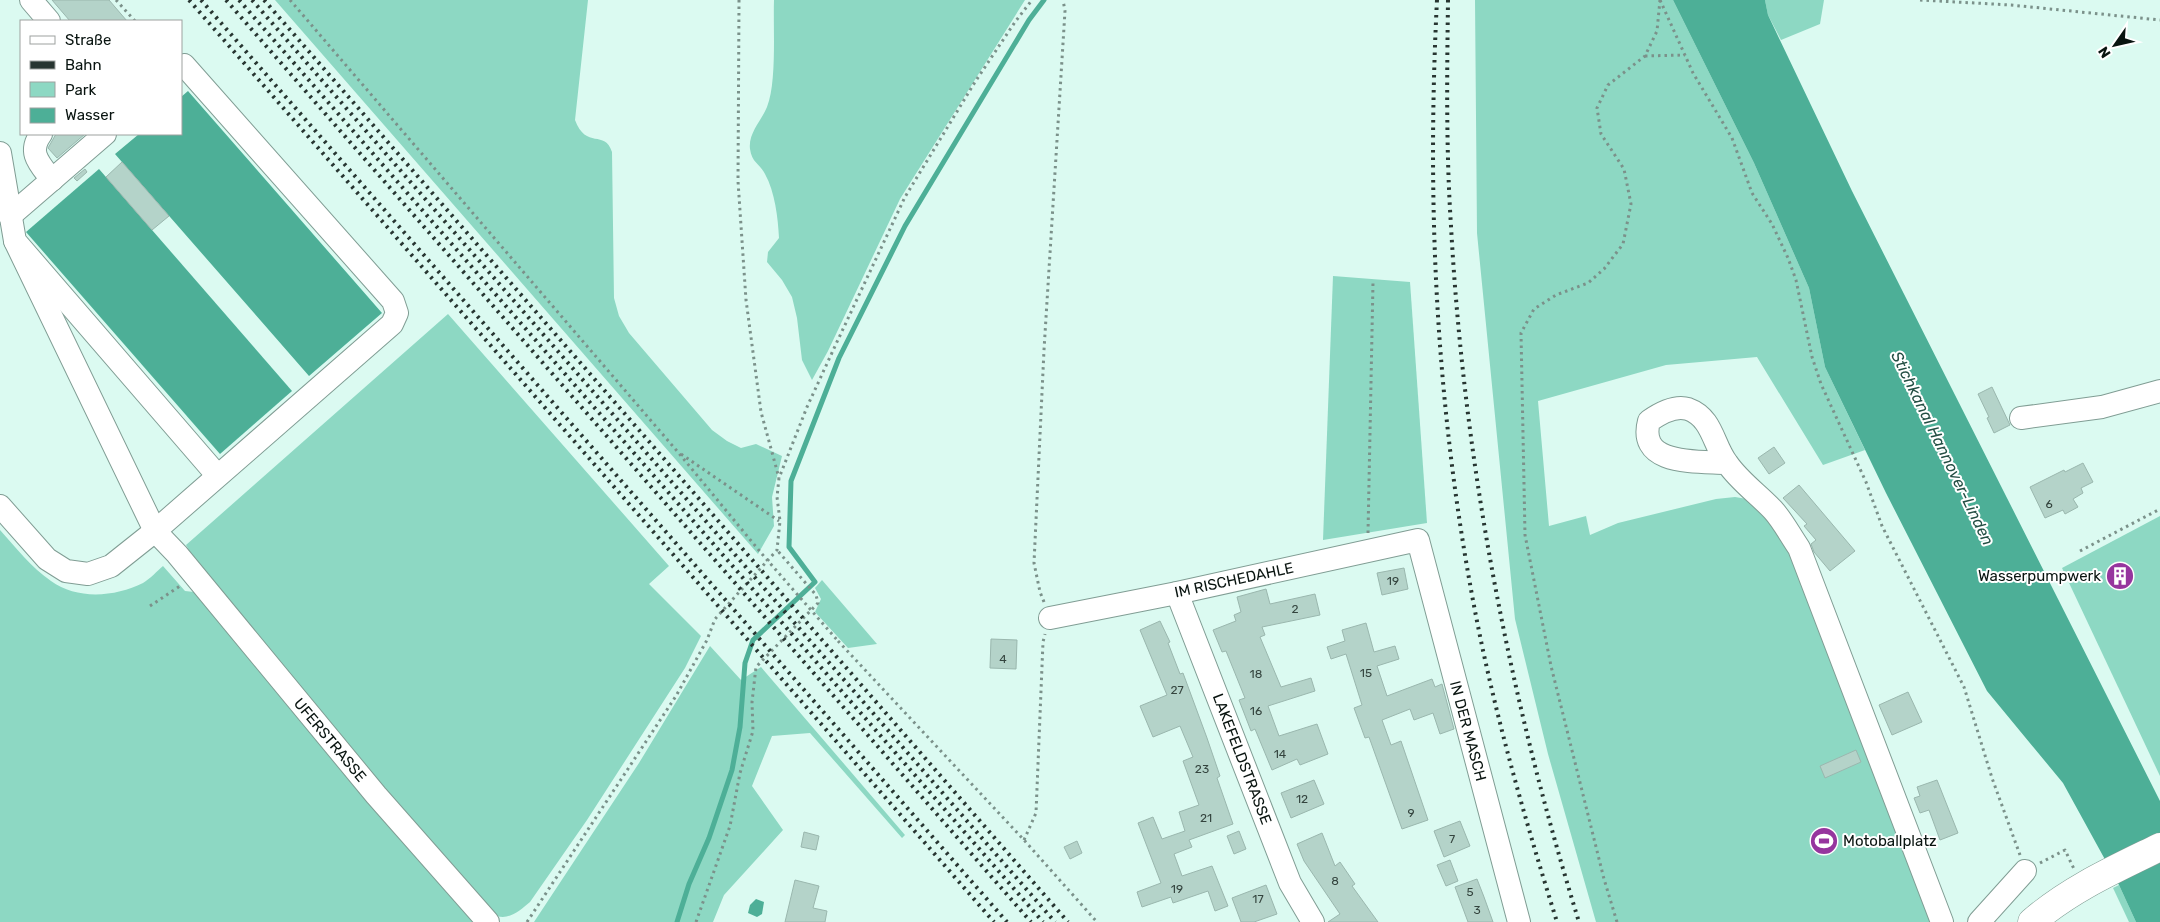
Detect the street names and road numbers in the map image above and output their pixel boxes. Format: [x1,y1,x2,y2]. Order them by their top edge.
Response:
street label: IM RISCHEDAHLE [1173,559,1295,601]
street label: IN DER MASCH [1446,679,1490,783]
street label: LAKEFELDSTRASSE [1209,691,1275,827]
street label: UFERSTRASSE [290,695,370,785]

